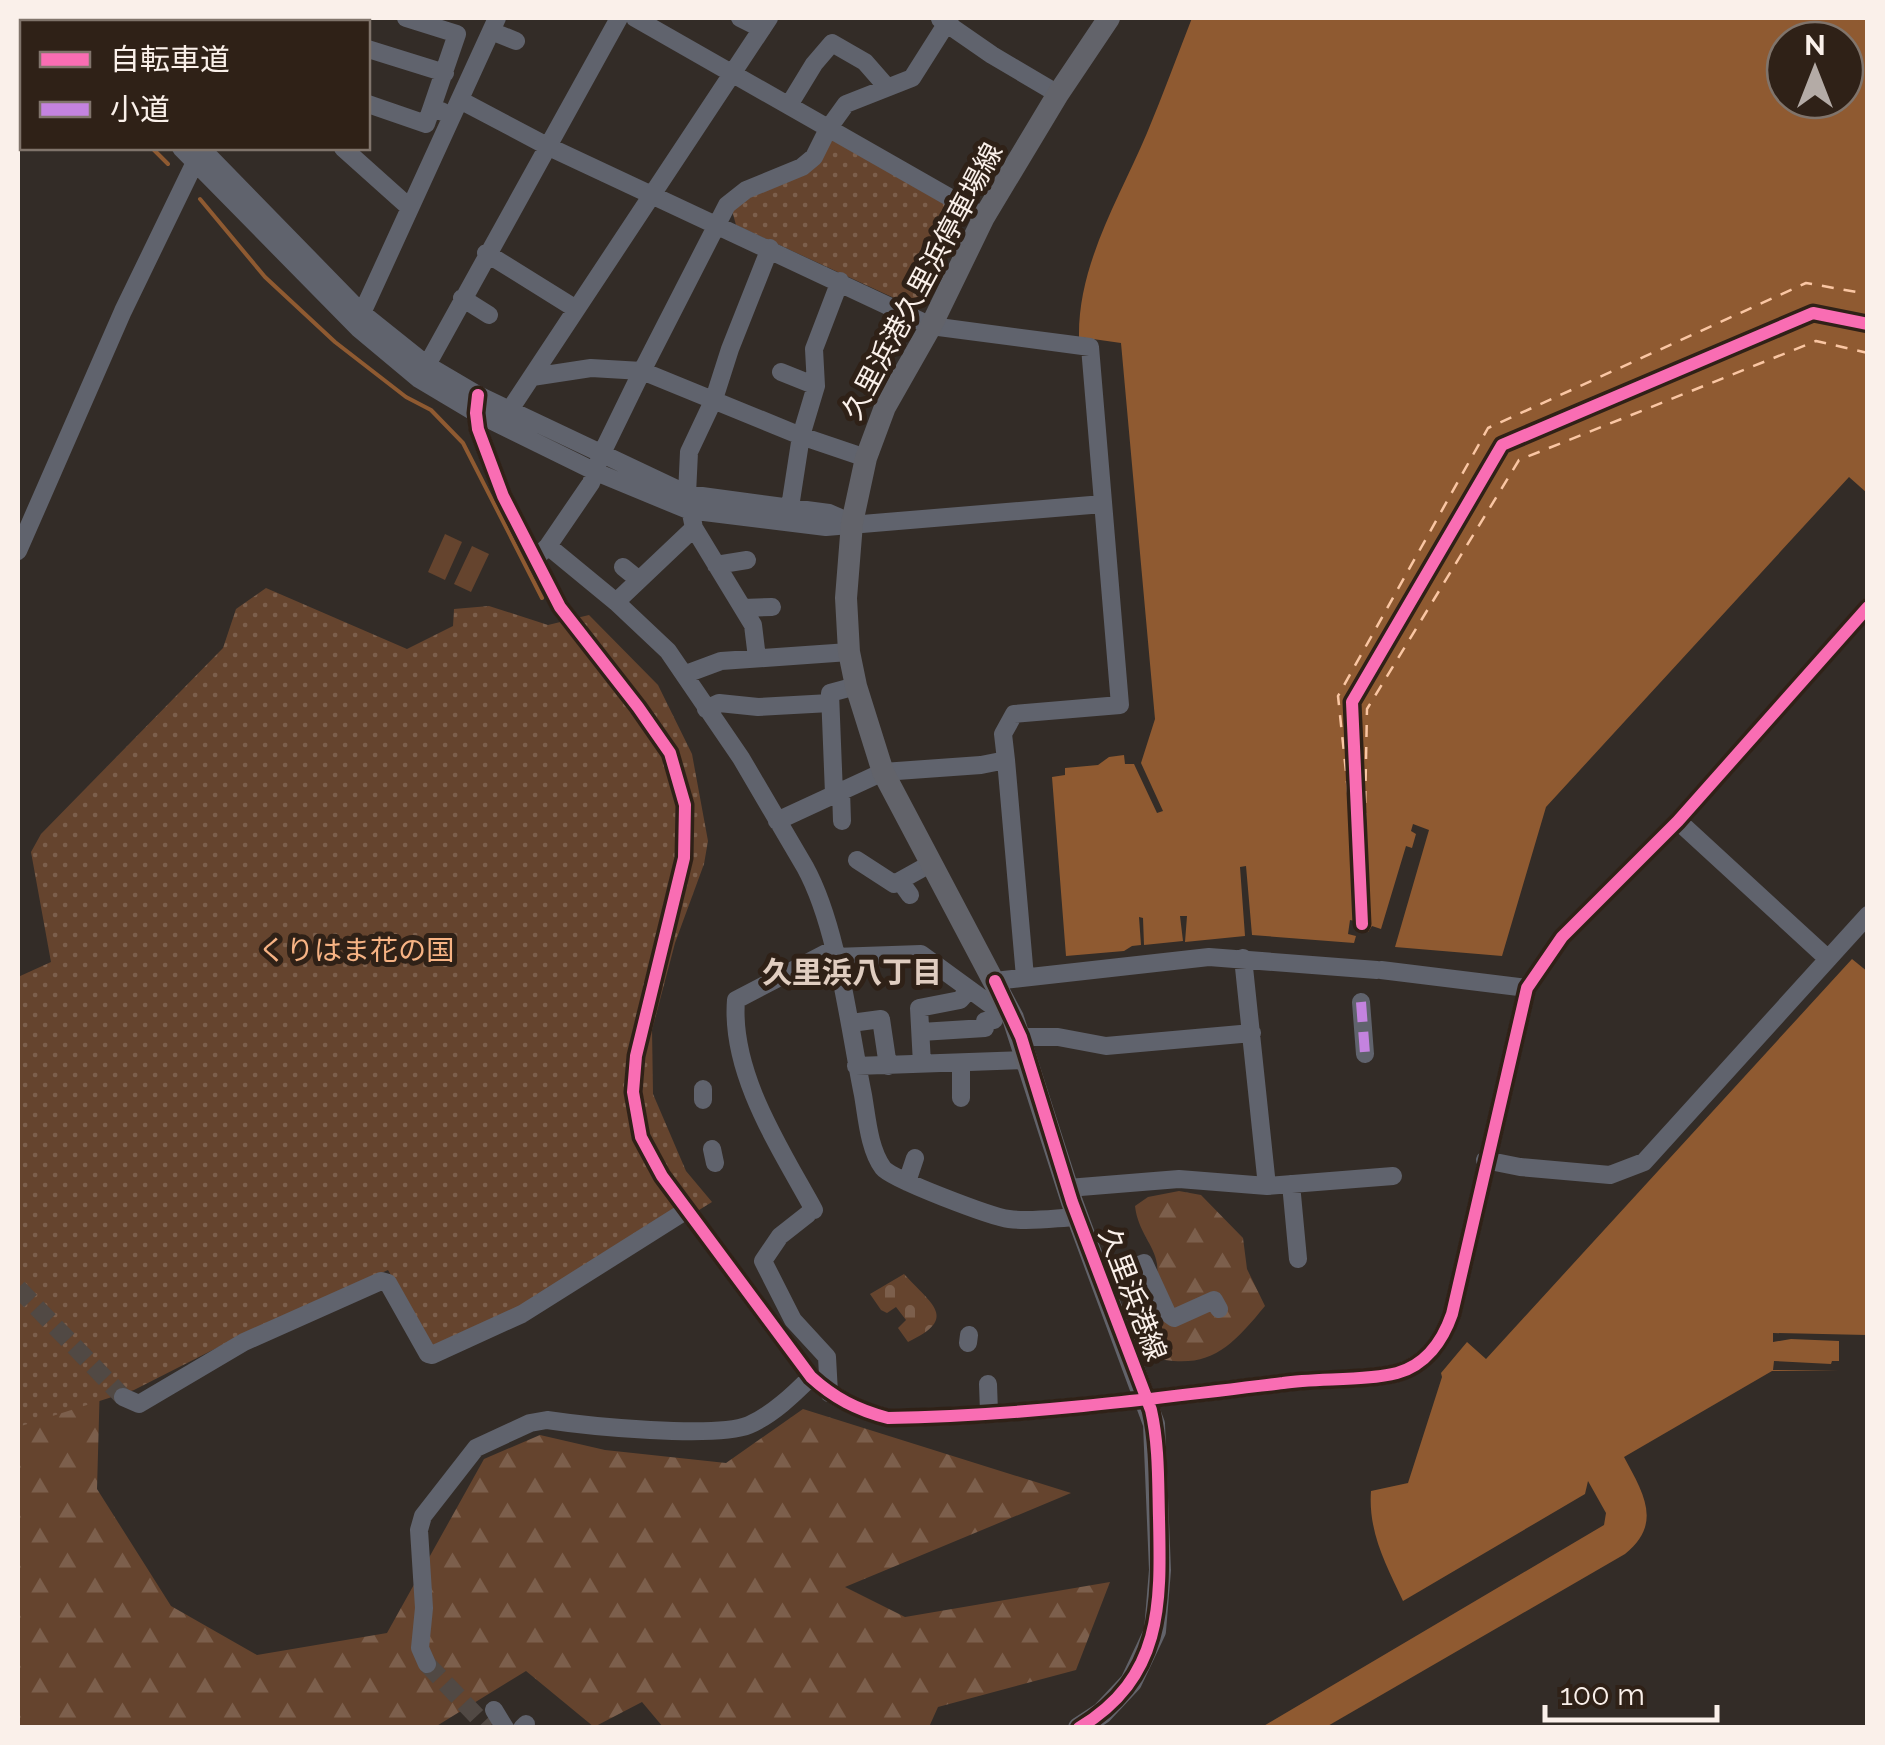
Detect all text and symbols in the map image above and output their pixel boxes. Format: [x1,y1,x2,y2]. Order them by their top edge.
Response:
legend [20,20,370,150]
north arrow [1765,20,1865,120]
text: N [1804,29,1826,62]
text: 自転車道 [110,42,230,77]
text: 小道 [110,92,170,127]
street label: 久里浜港久里浜停車場線 [836,138,1009,425]
park label: くりはま花の国 [258,934,454,967]
district label: 久里浜八丁目 [762,955,942,990]
street label: 久里浜港線 [1092,1223,1173,1365]
scale bar [1545,1660,1718,1722]
text: 100 m [1560,1677,1645,1712]

